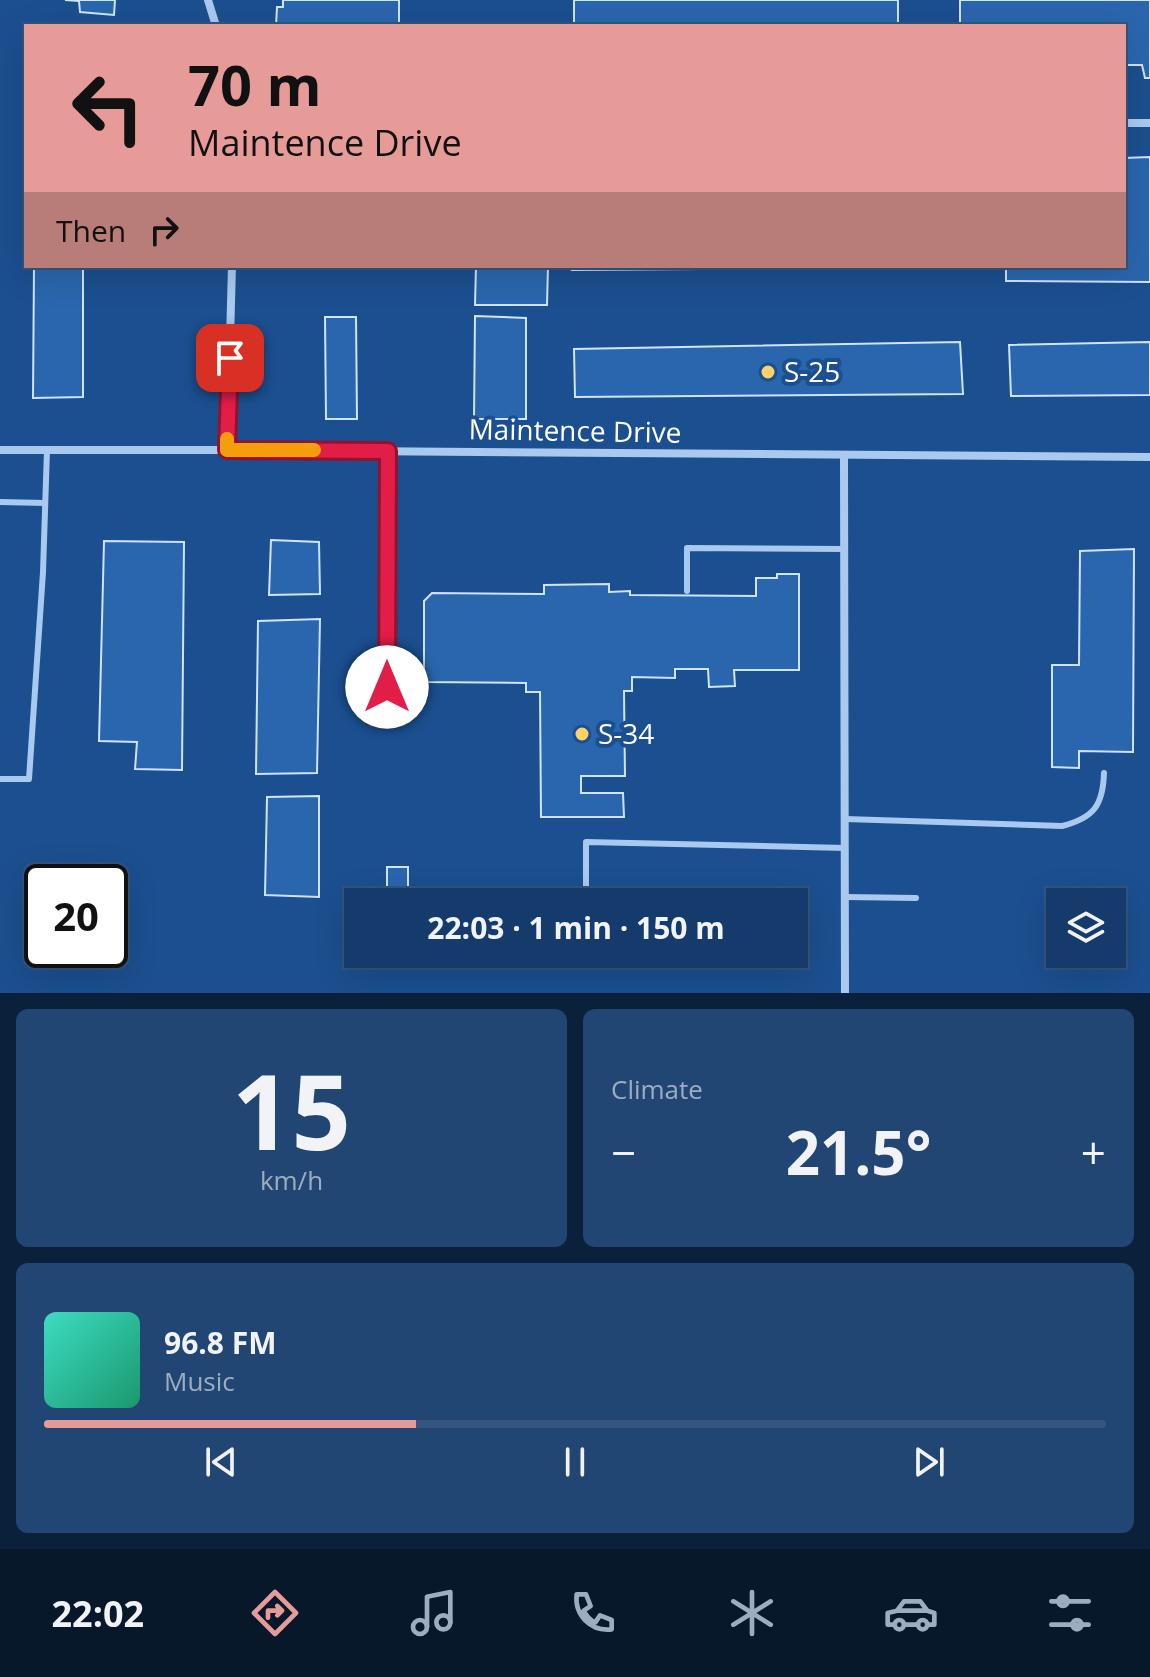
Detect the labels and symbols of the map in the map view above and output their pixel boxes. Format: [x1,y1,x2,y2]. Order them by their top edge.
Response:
pin [196,324,264,392]
place label: S-25 [784,352,840,390]
marker: S-25 [759,363,777,381]
street label: Maintence Drive [468,409,682,451]
position arrow [345,645,429,729]
place label: S-34 [598,714,654,752]
marker: S-34 [573,725,591,743]
speed limit sign: 20 [24,864,128,968]

